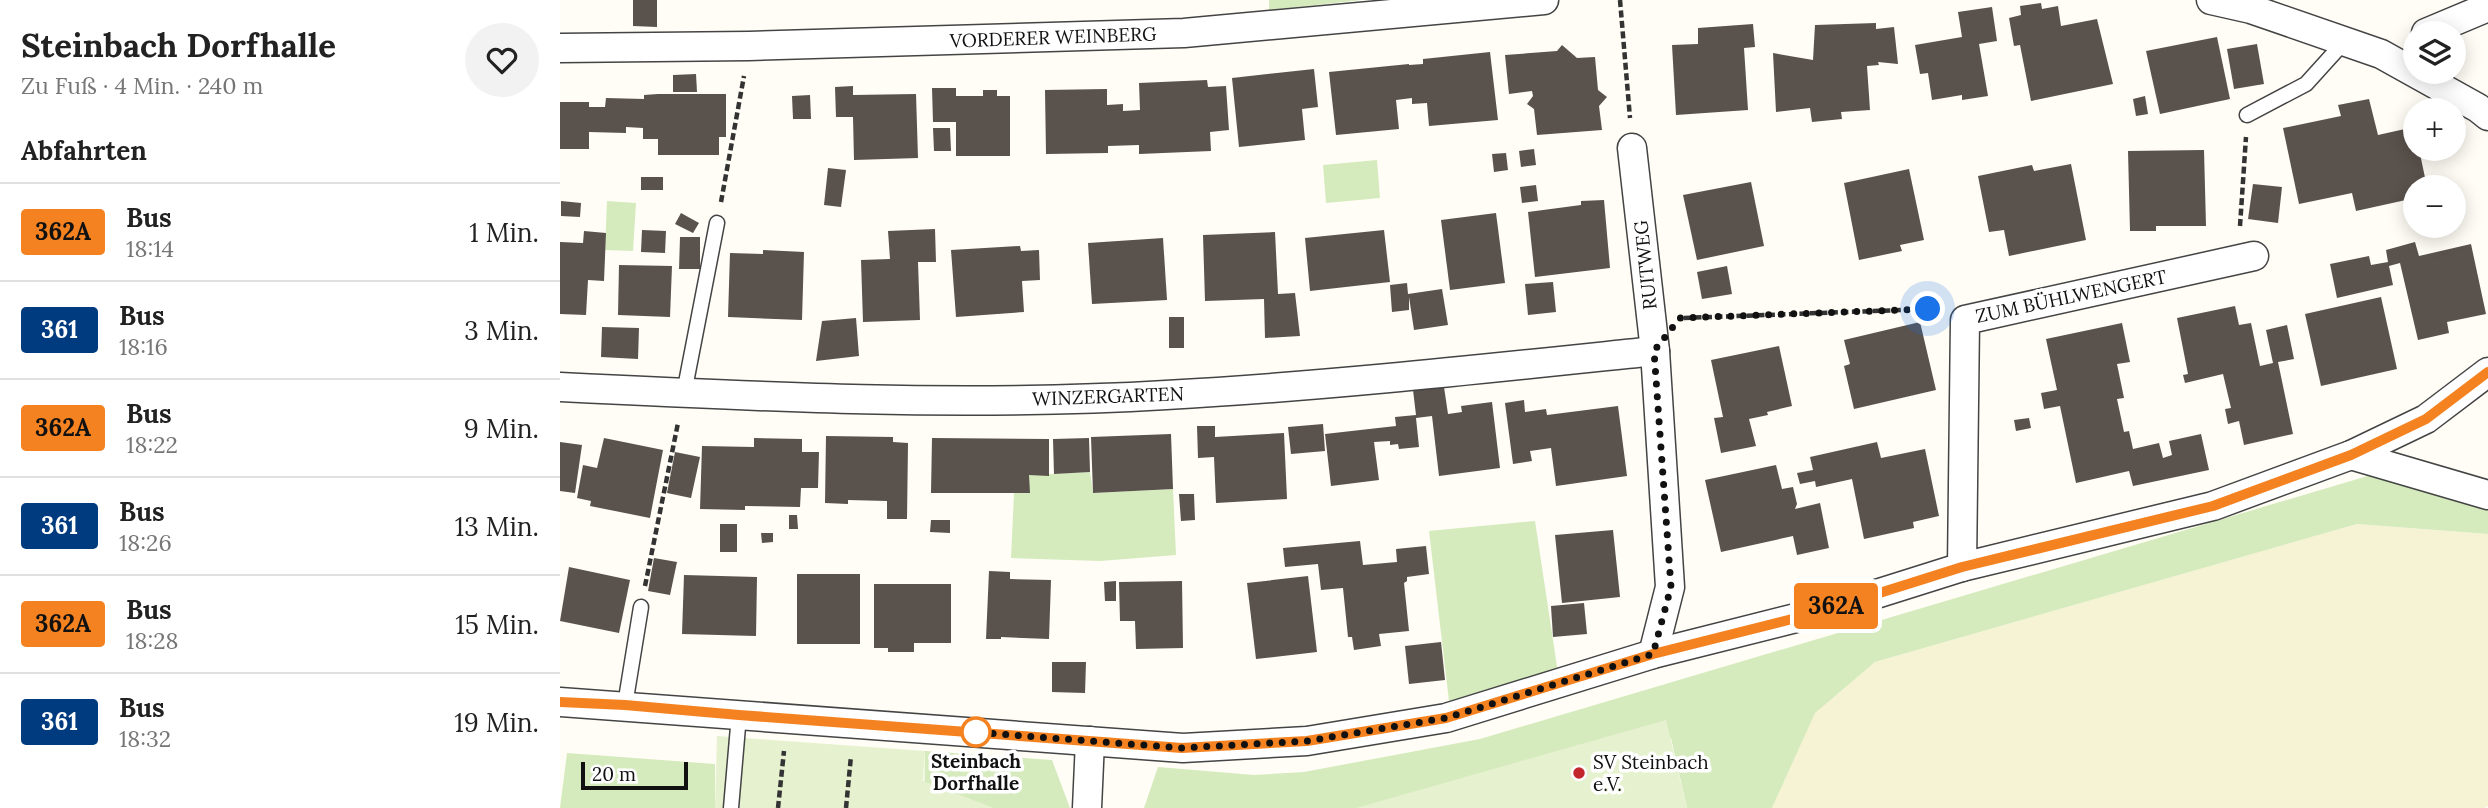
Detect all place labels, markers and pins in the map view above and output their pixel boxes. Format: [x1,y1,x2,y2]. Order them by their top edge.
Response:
marker: Steinbach Dorfhalle [961,717,991,747]
place label: Steinbach Dorfhalle [931,749,1021,795]
place label: SV Steinbach e.V. [1593,750,1709,796]
marker: SV Steinbach e.V. [1571,765,1587,781]

